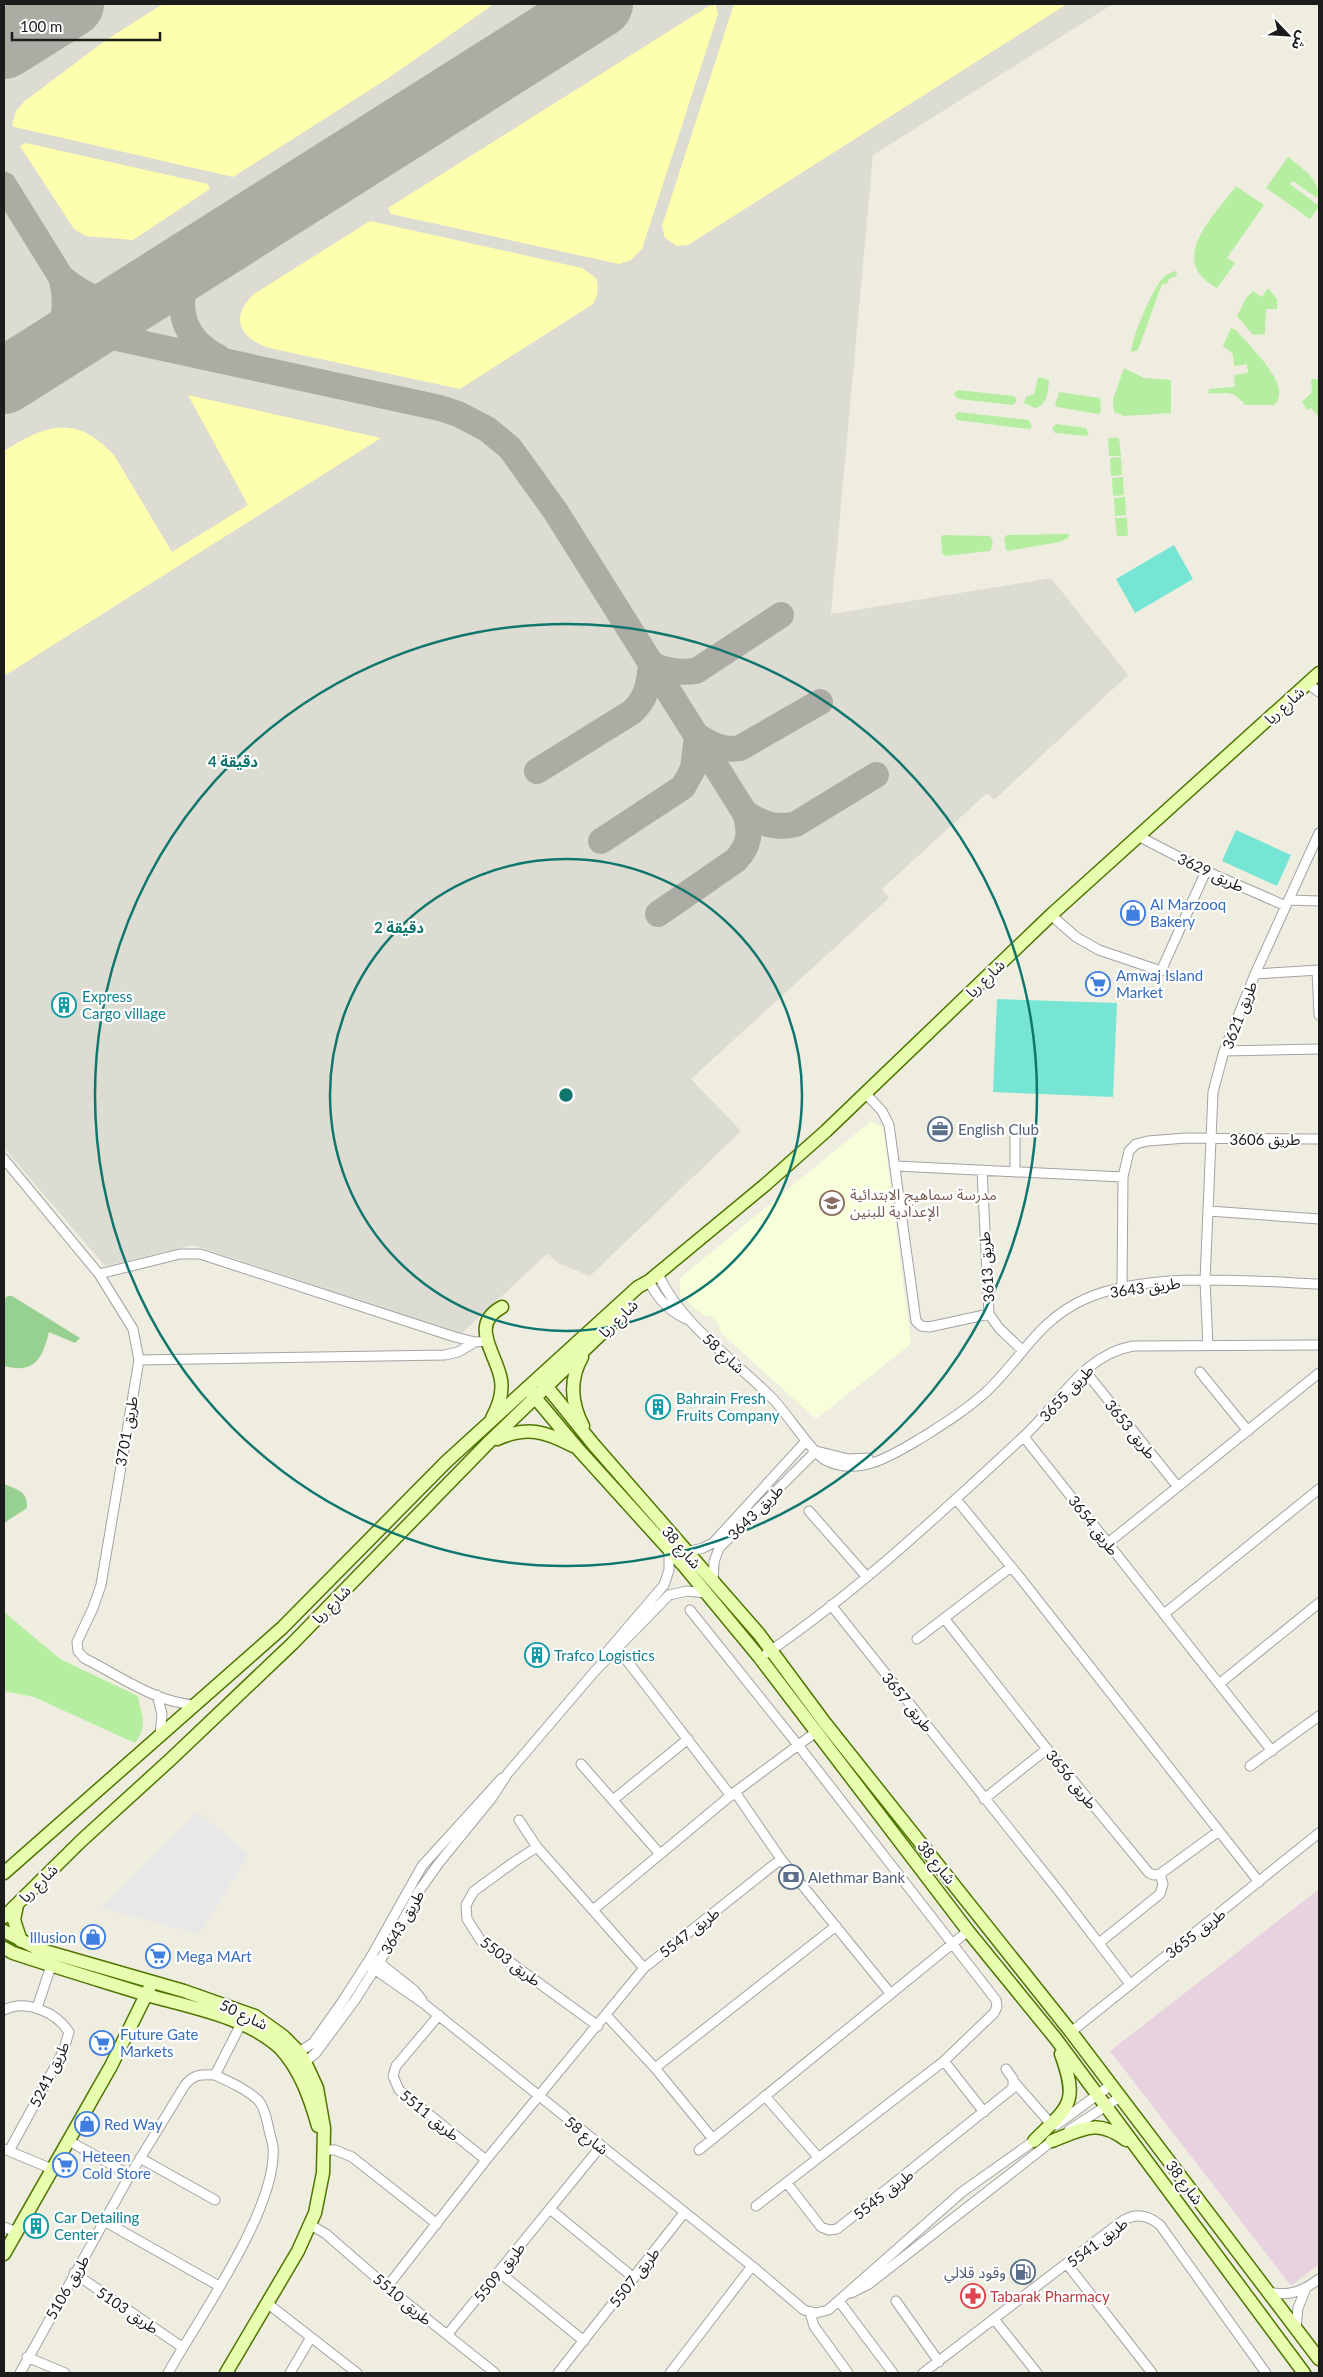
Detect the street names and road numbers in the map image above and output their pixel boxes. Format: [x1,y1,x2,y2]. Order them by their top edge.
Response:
street label: شارع ريا [1261,682,1310,730]
street label: طريق 3629 [1174,849,1247,897]
street label: شارع ريا [962,955,1011,1004]
street label: طريق 3621 [1218,979,1262,1052]
street label: طريق 3606 [1230,1130,1300,1150]
street label: طريق 3613 [975,1231,999,1303]
street label: طريق 3643 [1109,1273,1182,1303]
street label: شارع ريا [595,1295,644,1344]
street label: شارع 58 [697,1329,749,1380]
street label: طريق 3655 [1035,1361,1098,1426]
street label: طريق 3701 [111,1395,143,1468]
street label: طريق 3653 [1100,1396,1160,1463]
street label: طريق 3643 [724,1481,788,1545]
street label: طريق 3654 [1064,1492,1123,1560]
street label: شارع 38 [656,1522,706,1575]
street label: شارع ريا [308,1581,357,1630]
street label: طريق 3657 [877,1669,937,1736]
street label: طريق 3656 [1041,1746,1101,1813]
street label: شارع 38 [911,1837,960,1890]
street label: شارع ريا [15,1860,64,1909]
street label: طريق 3643 [376,1887,429,1958]
street label: طريق 5547 [656,1903,724,1962]
street label: طريق 3655 [1162,1904,1230,1963]
street label: طريق 5503 [476,1932,545,1991]
street label: شارع 50 [216,1995,271,2037]
street label: طريق 5241 [25,2038,74,2111]
street label: طريق 5511 [396,2086,463,2146]
street label: شارع 58 [559,2112,612,2161]
street label: شارع 38 [1159,2156,1208,2210]
street label: طريق 5545 [850,2165,918,2224]
street label: طريق 5541 [1063,2213,1132,2272]
street label: طريق 5509 [470,2239,530,2306]
street label: طريق 5507 [605,2244,664,2312]
street label: طريق 5106 [41,2252,94,2323]
street label: طريق 5510 [369,2269,436,2330]
street label: طريق 5103 [92,2283,162,2339]

